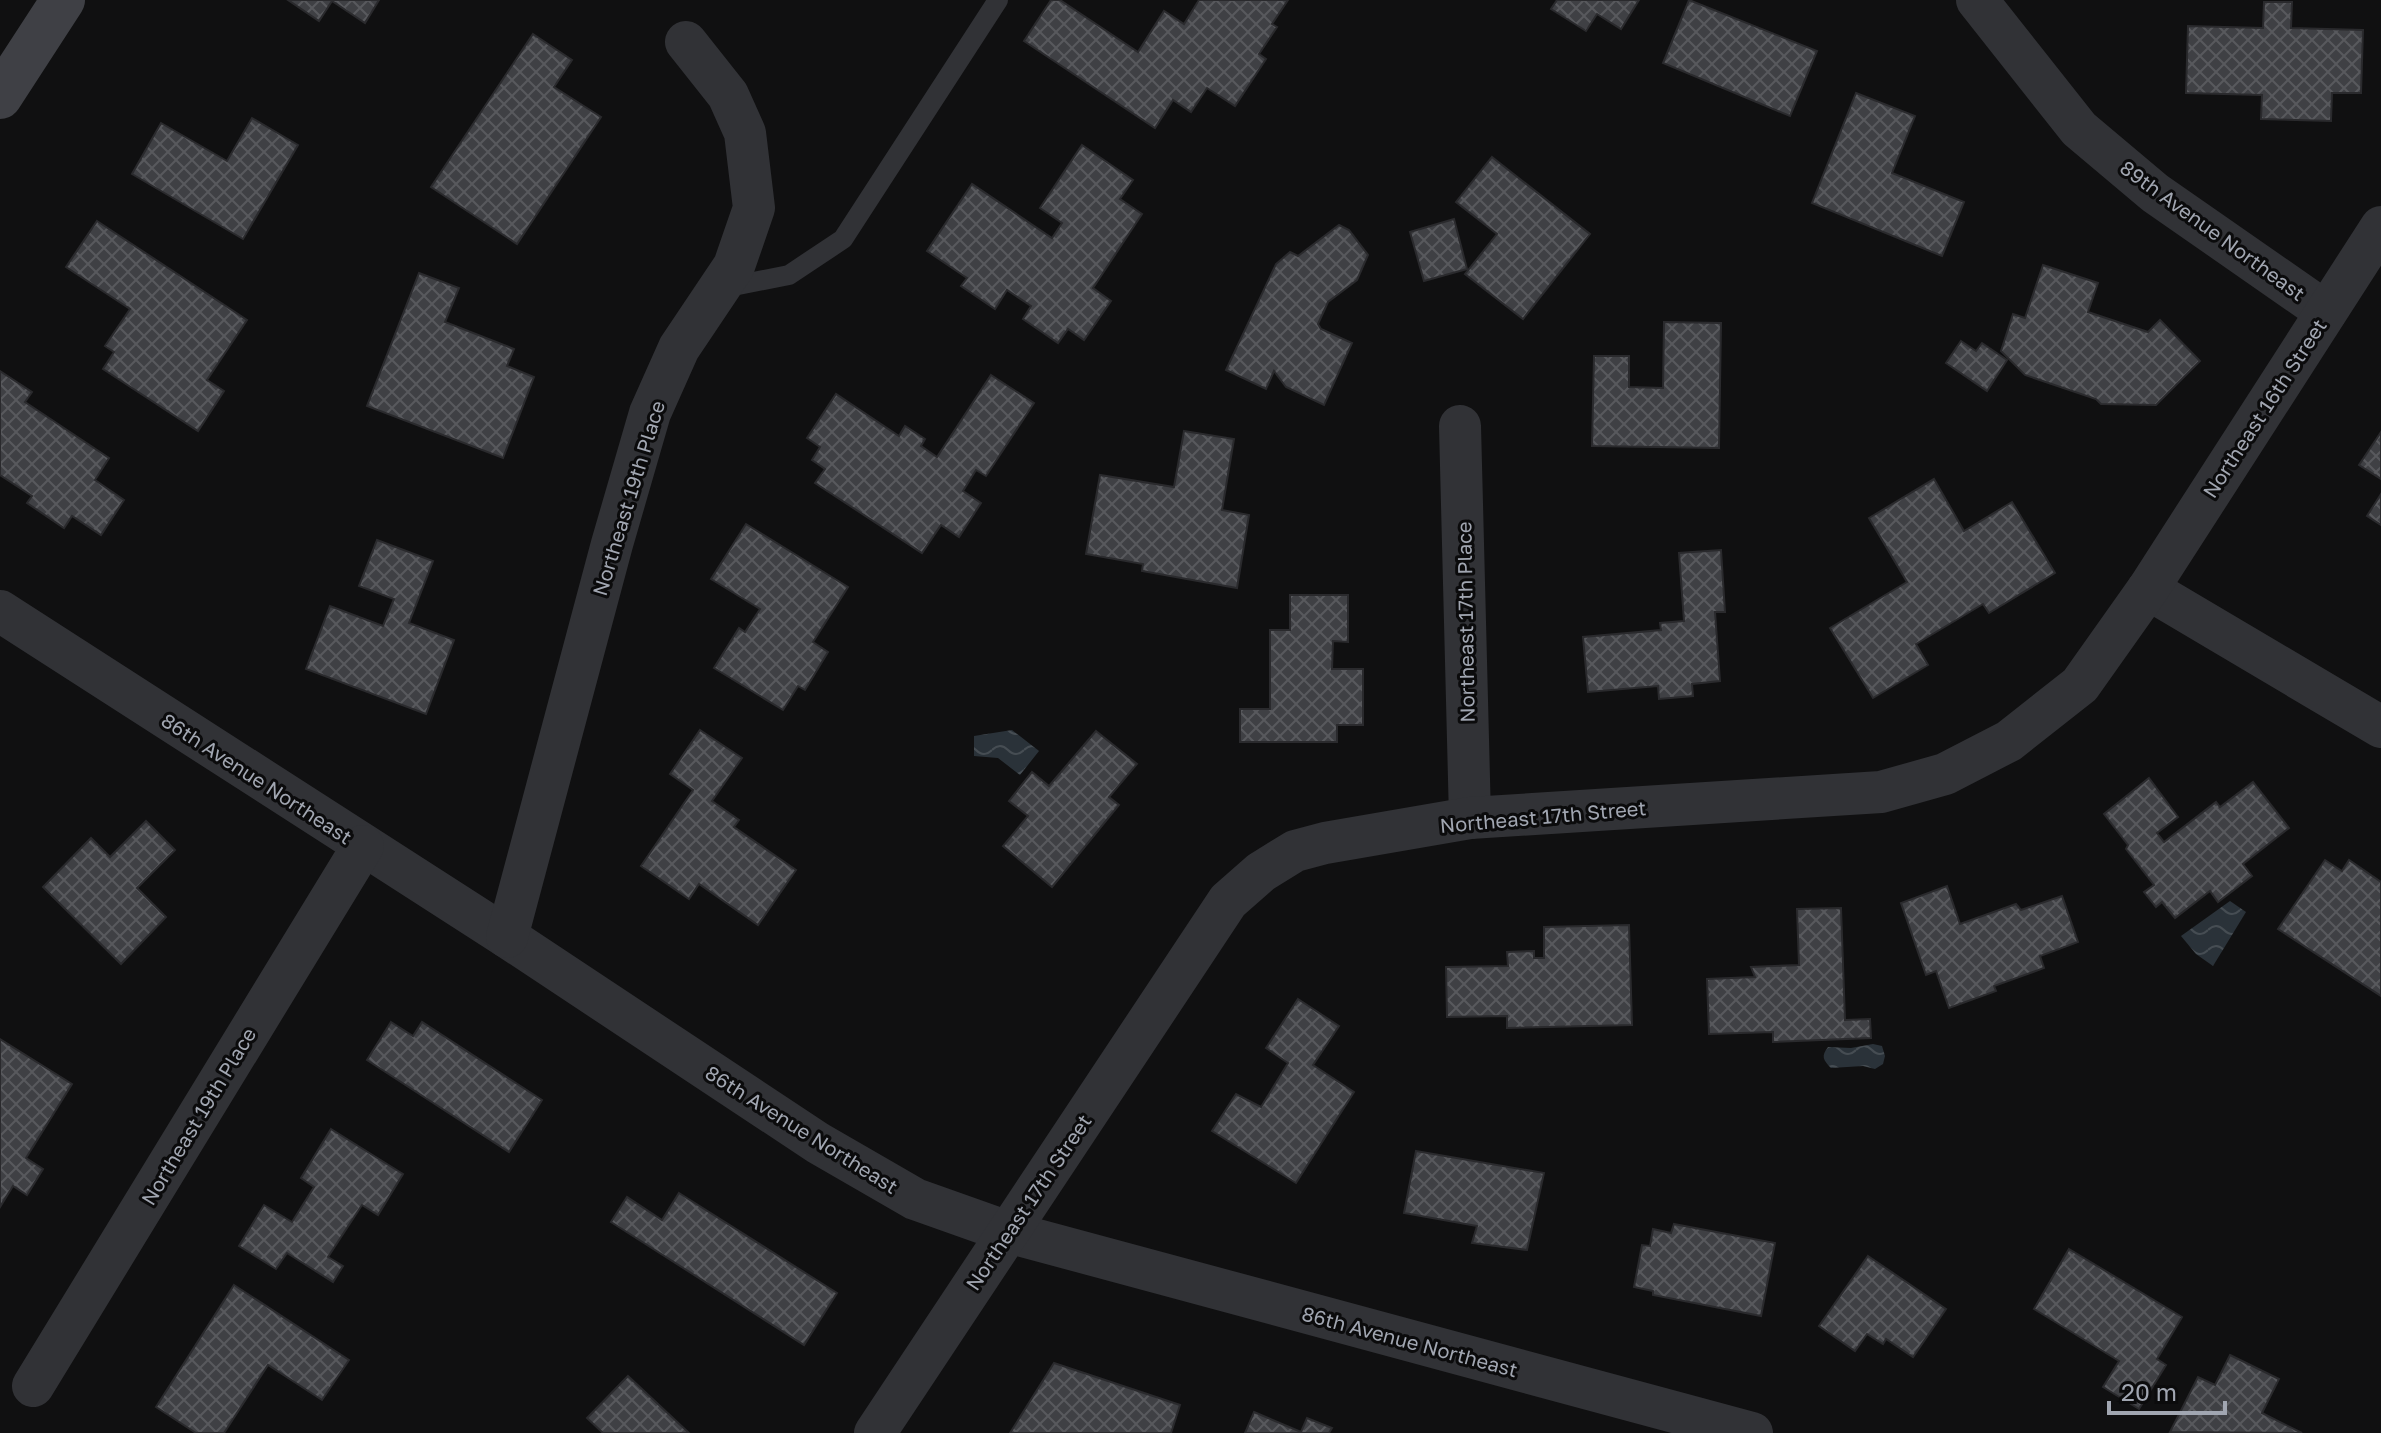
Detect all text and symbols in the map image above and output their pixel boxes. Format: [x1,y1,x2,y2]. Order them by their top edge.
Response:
street label: 89th Avenue Northeast [2116,155,2310,305]
street label: Northeast 16th Street [2197,314,2331,502]
street label: Northeast 19th Place [587,398,669,598]
street label: Northeast 17th Place [1451,521,1479,723]
street label: 86th Avenue Northeast [157,707,357,849]
street label: Northeast 17th Street [1439,795,1647,837]
street label: Northeast 19th Place [136,1023,260,1209]
street label: 86th Avenue Northeast [701,1060,903,1198]
street label: Northeast 17th Street [960,1109,1096,1295]
street label: 86th Avenue Northeast [1299,1301,1521,1381]
scale bar [2109,1365,2225,1415]
text: 20 m [2121,1377,2177,1406]

